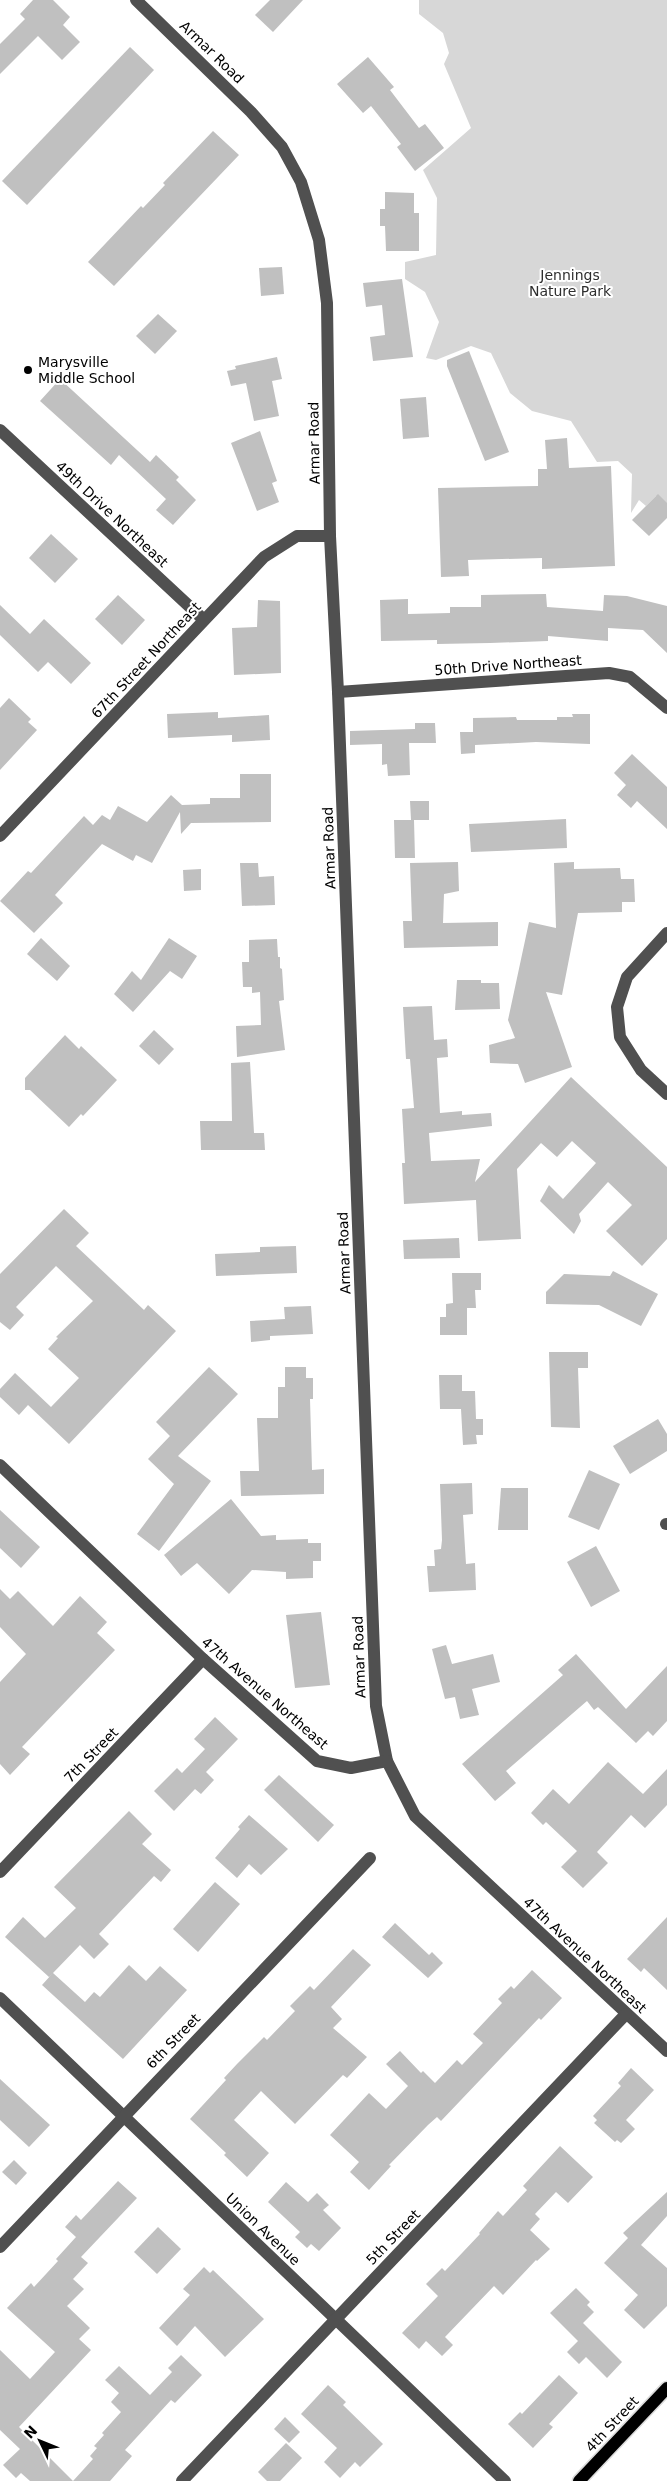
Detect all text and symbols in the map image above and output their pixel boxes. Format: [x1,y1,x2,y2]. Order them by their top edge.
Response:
street label: Armar Road [177,18,247,86]
park label: Jennings Nature Park [529,267,612,299]
place label: Marysville Middle School [38,354,135,386]
marker: Marysville Middle School [22,364,34,376]
street label: Armar Road [305,402,323,484]
street label: 49th Drive Northeast [53,458,172,571]
street label: 67th Street Northeast [88,598,204,721]
street label: 50th Drive Northeast [434,652,583,678]
street label: Armar Road [320,806,338,890]
street label: Armar Road [335,1211,353,1295]
street label: Armar Road [350,1615,368,1699]
street label: 47th Avenue Northeast [199,1634,332,1753]
street label: 7th Street [61,1724,122,1786]
street label: 47th Avenue Northeast [520,1894,650,2017]
street label: 6th Street [143,2010,204,2072]
street label: Union Avenue [223,2190,303,2268]
street label: 5th Street [363,2206,424,2268]
street label: 4th Street [582,2392,642,2455]
north arrow [15,2416,65,2466]
text: N [21,2422,40,2442]

